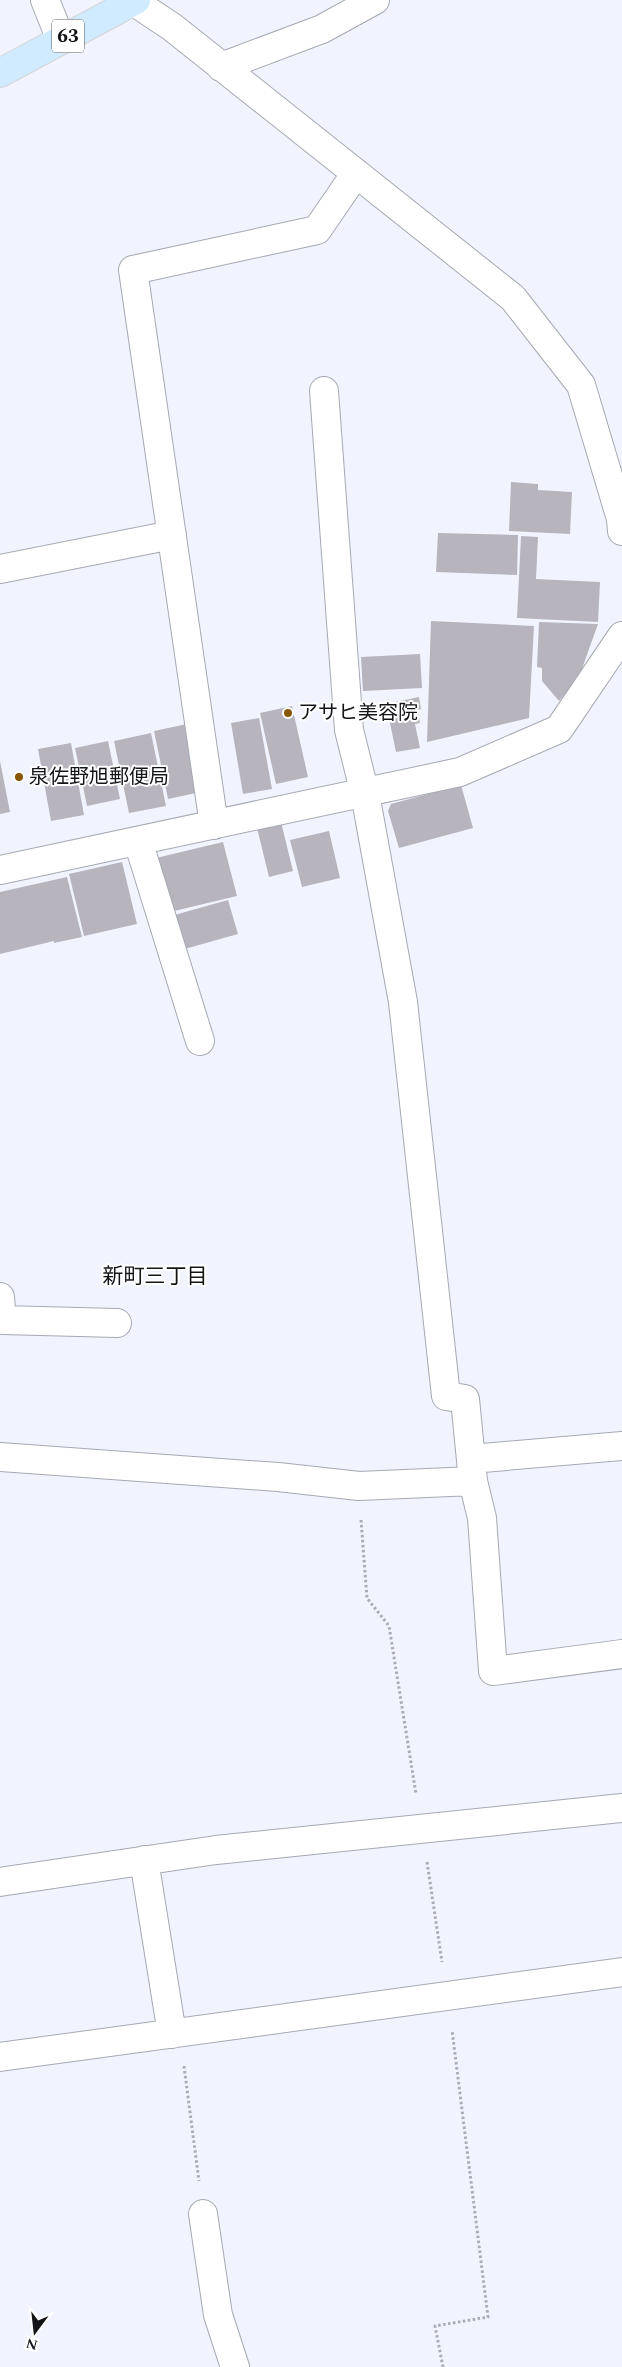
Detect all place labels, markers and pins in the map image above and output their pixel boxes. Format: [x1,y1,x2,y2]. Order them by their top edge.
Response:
place label: アサヒ美容院 [298,698,418,728]
marker: アサヒ美容院 [282,707,294,719]
place label: 泉佐野旭郵便局 [29,762,169,792]
marker: 泉佐野旭郵便局 [13,771,25,783]

